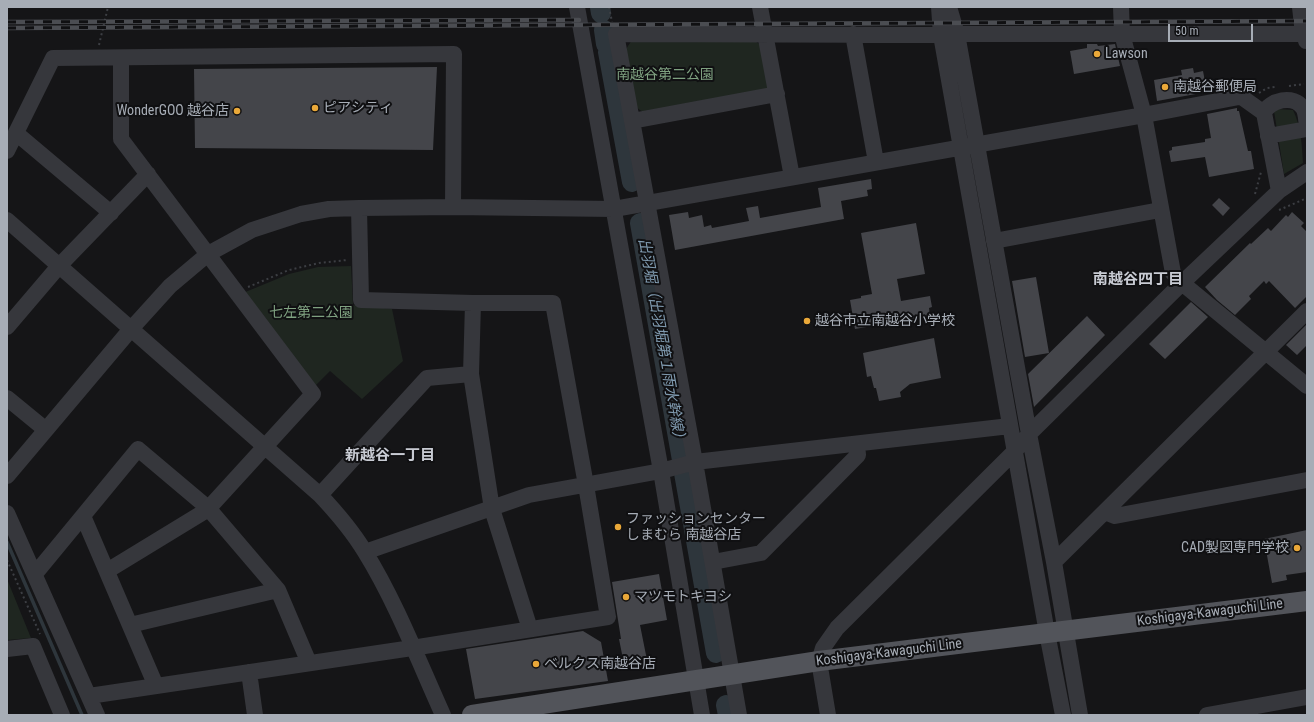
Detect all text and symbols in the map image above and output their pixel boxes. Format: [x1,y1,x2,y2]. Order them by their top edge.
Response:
scale bar [1170,16,1255,42]
text: 50 m [1175,24,1199,38]
place label: Lawson [1105,46,1148,62]
marker: Lawson [1092,49,1102,59]
park label: 南越谷第二公園 [616,67,714,83]
place label: 南越谷郵便局 [1173,79,1257,95]
marker: 南越谷郵便局 [1160,82,1170,92]
place label: ピアシティ [323,100,393,116]
place label: WonderGOO 越谷店 [117,103,229,119]
marker: ピアシティ [310,103,320,113]
marker: WonderGOO 越谷店 [232,106,242,116]
water label: 出羽堀（出羽堀第１雨水幹線） [634,237,688,447]
district label: 南越谷四丁目 [1093,271,1183,289]
park label: 七左第二公園 [269,305,353,321]
place label: 越谷市立南越谷小学校 [815,313,955,329]
marker: 越谷市立南越谷小学校 [802,316,812,326]
district label: 新越谷一丁目 [345,447,435,465]
place label: ファッションセンター しまむら 南越谷店 [626,511,766,544]
marker: ファッションセンター しまむら 南越谷店 [613,522,623,532]
place label: CAD製図専門学校 [1181,540,1289,556]
marker: CAD製図専門学校 [1292,543,1302,553]
place label: マツモトキヨシ [634,589,732,605]
marker: マツモトキヨシ [621,592,631,602]
street label: Koshigaya-Kawaguchi Line [1136,596,1284,630]
street label: Koshigaya-Kawaguchi Line [815,636,963,670]
place label: ベルクス南越谷店 [544,656,656,672]
marker: ベルクス南越谷店 [531,659,541,669]

